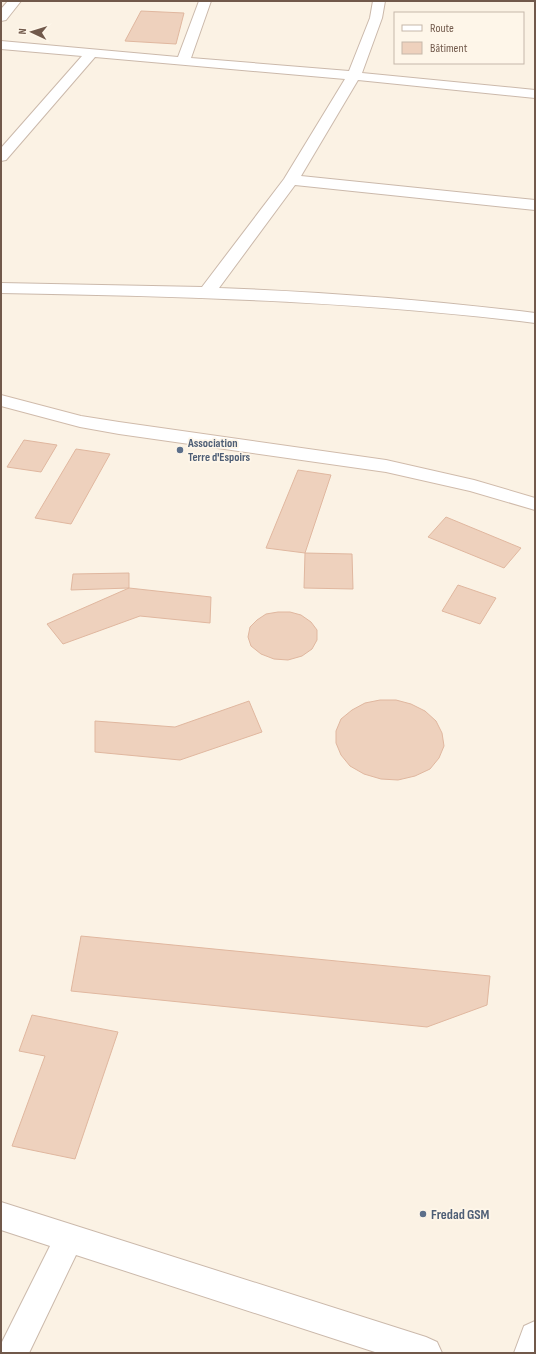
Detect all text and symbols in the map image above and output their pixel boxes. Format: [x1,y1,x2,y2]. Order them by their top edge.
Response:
north arrow [12,12,52,52]
legend [394,12,524,64]
text: Route [430,21,454,36]
text: N [16,28,29,35]
text: Bâtiment [430,41,468,56]
place label: Association Terre d'Espoirs [187,436,251,465]
marker: Association Terre d'Espoirs [175,445,185,455]
place label: Fredad GSM [431,1206,490,1223]
marker: Fredad GSM [418,1209,428,1219]

